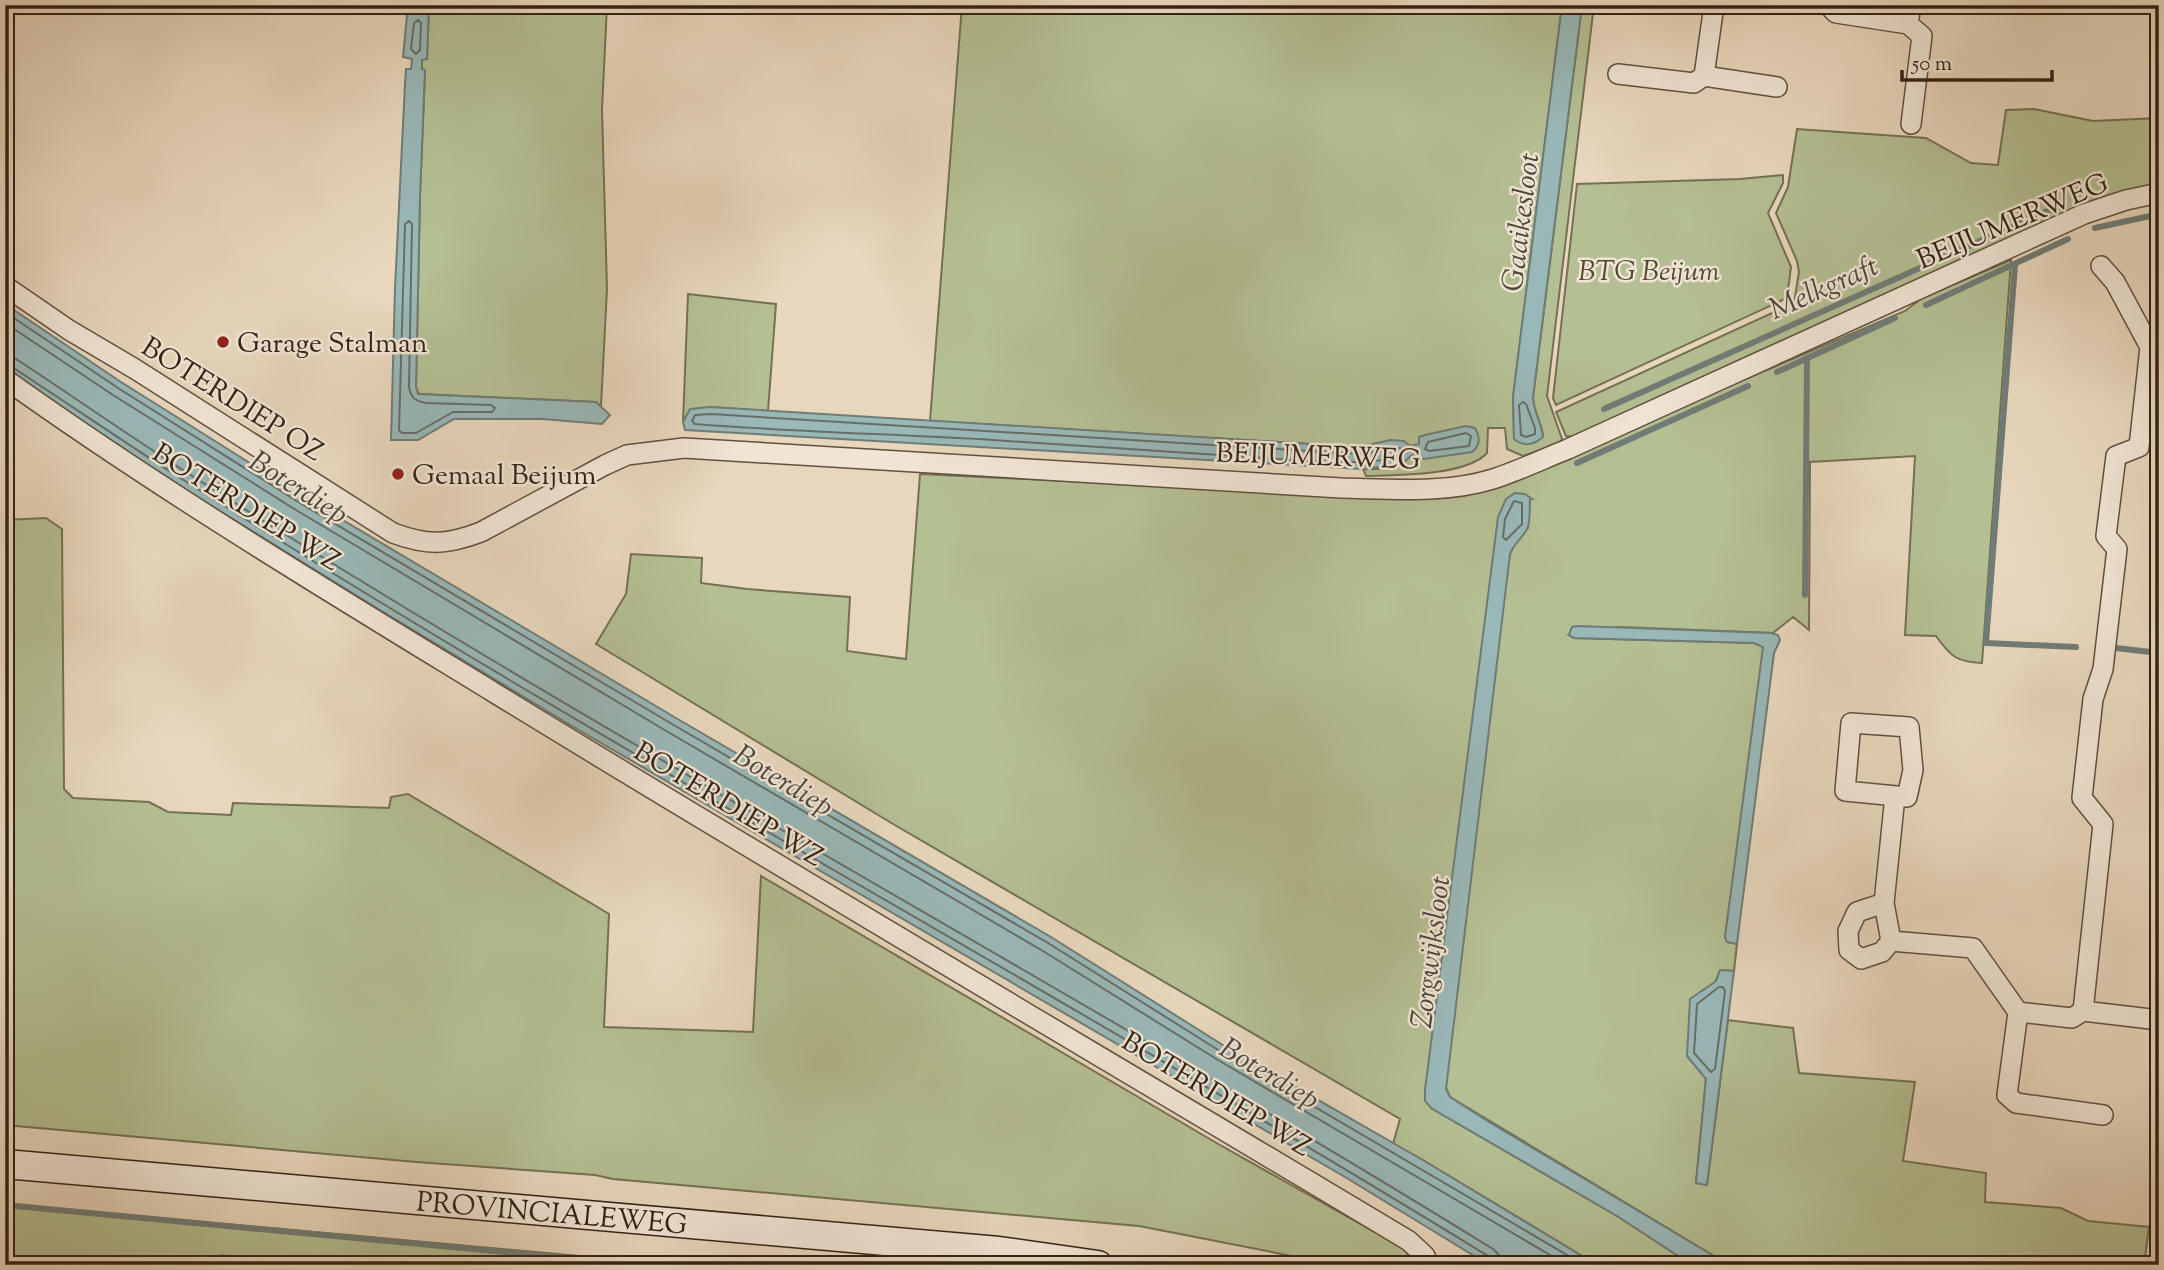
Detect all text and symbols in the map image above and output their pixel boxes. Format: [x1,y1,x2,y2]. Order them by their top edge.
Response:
scale bar [1902,38,2052,82]
text: 50 m [1911,50,1952,80]
water label: Gaaikesloot [1493,150,1552,294]
street label: BEIJUMERWEG [1911,164,2115,281]
water label: Melkgraft [1762,246,1886,333]
park label: BTG Beijum [1578,253,1720,293]
place label: Garage Stalman [237,325,428,365]
street label: BOTERDIEP OZ [133,328,330,473]
marker: Garage Stalman [215,334,231,350]
street label: BEIJUMERWEG [1215,434,1421,482]
street label: BOTERDIEP WZ [144,435,347,583]
water label: Boterdiep [240,442,356,537]
place label: Gemaal Beijum [412,457,596,497]
marker: Gemaal Beijum [390,466,406,482]
street label: BOTERDIEP WZ [625,733,830,878]
water label: Boterdiep [724,735,841,829]
water label: Zorgwijksloot [1402,874,1463,1031]
street label: BOTERDIEP WZ [1113,1023,1318,1168]
water label: Boterdiep [1210,1028,1327,1122]
street label: PROVINCIALEWEG [415,1183,689,1247]

